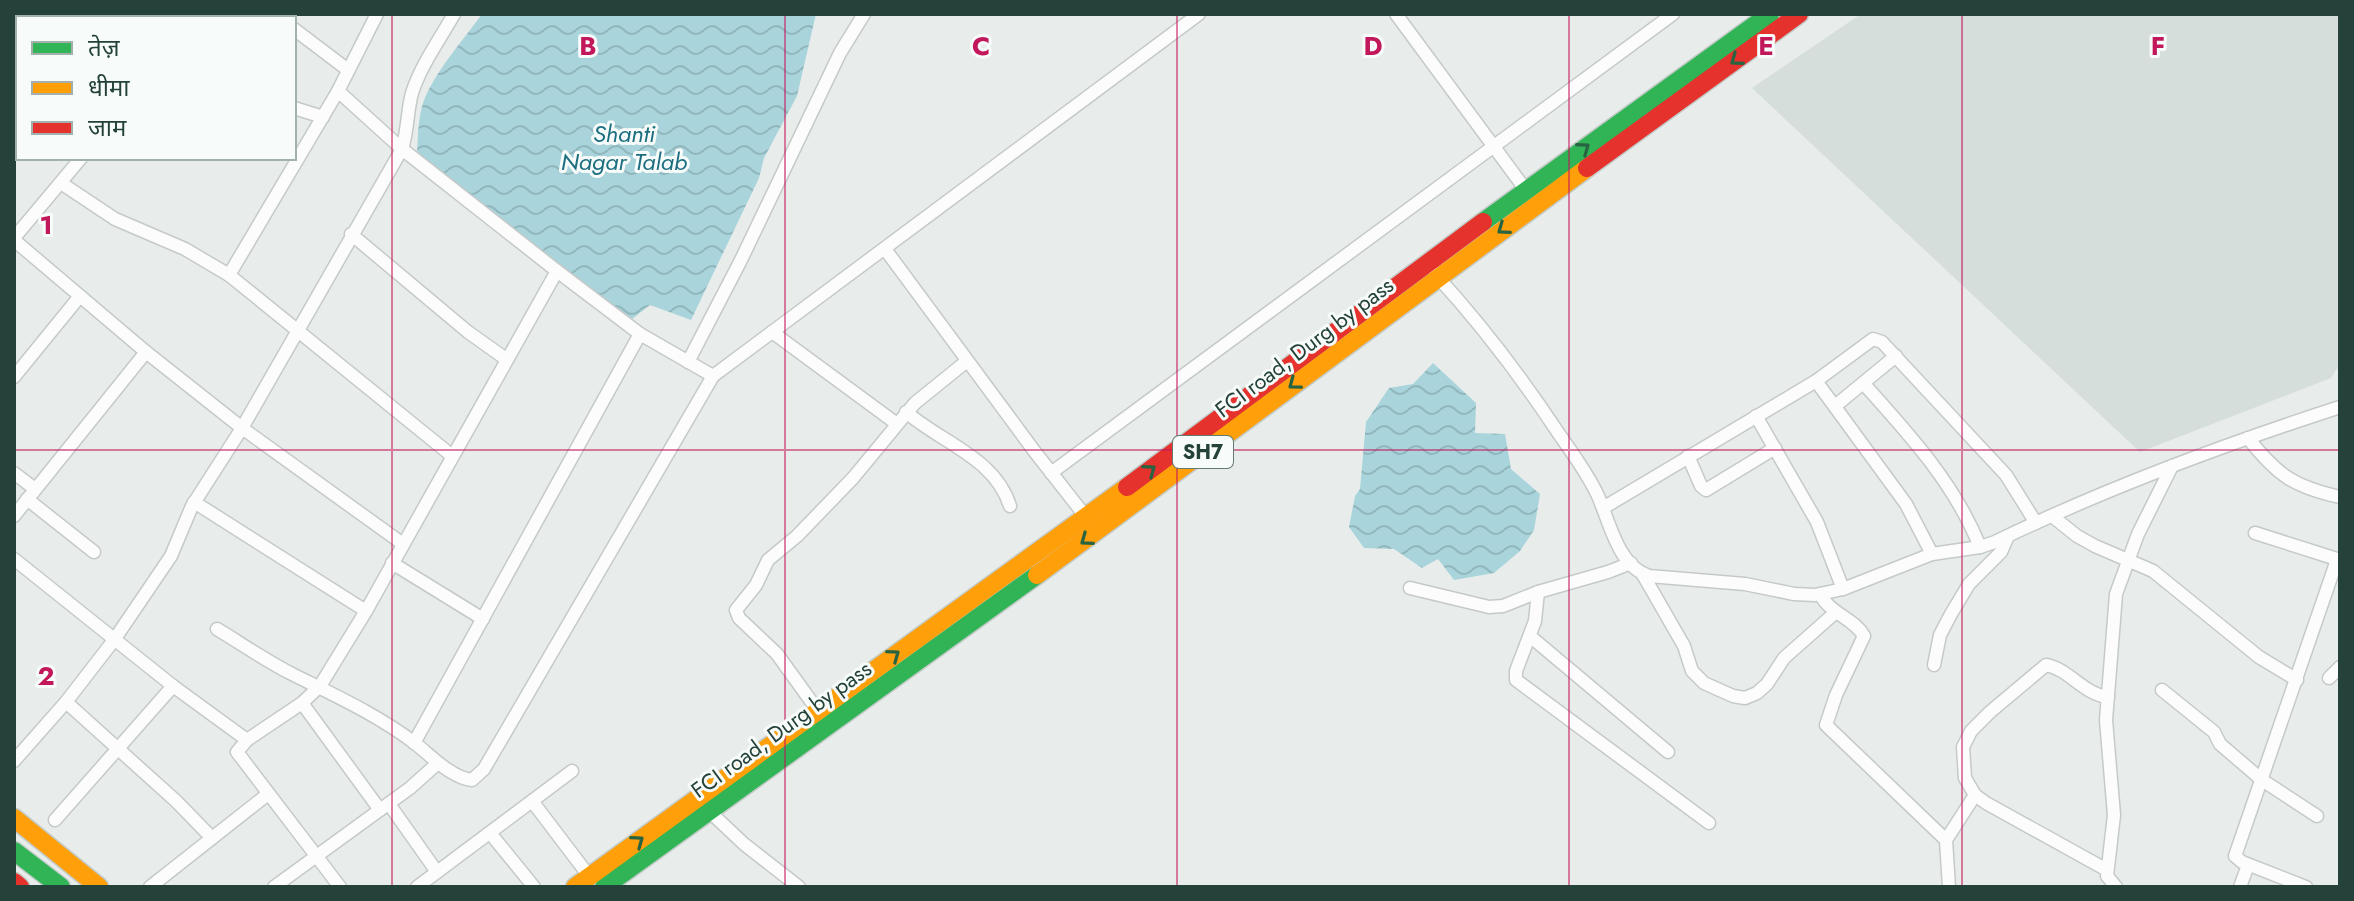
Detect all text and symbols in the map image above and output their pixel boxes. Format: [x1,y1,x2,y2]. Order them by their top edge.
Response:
legend [16,16,296,160]
text: B [579,27,597,65]
text: C [972,27,990,65]
text: D [1363,27,1383,65]
text: E [1758,27,1774,65]
text: F [2151,27,2165,65]
text: तेज़ [88,30,121,65]
one-way arrow [1730,50,1745,65]
text: धीमा [88,70,130,105]
text: जाम [88,110,127,145]
water label: Shanti Nagar Talab [561,116,687,179]
one-way arrow [1575,144,1589,158]
text: 1 [39,206,53,244]
one-way arrow [1497,220,1512,234]
street label: FCI road, Durg by pass [1208,269,1400,425]
one-way arrow [1288,374,1303,389]
road number: SH7 [1173,436,1233,468]
one-way arrow [1141,466,1156,480]
one-way arrow [1080,530,1094,544]
one-way arrow [885,650,899,665]
street label: FCI road, Durg by pass [684,652,878,805]
text: 2 [37,657,55,695]
one-way arrow [629,836,644,851]

